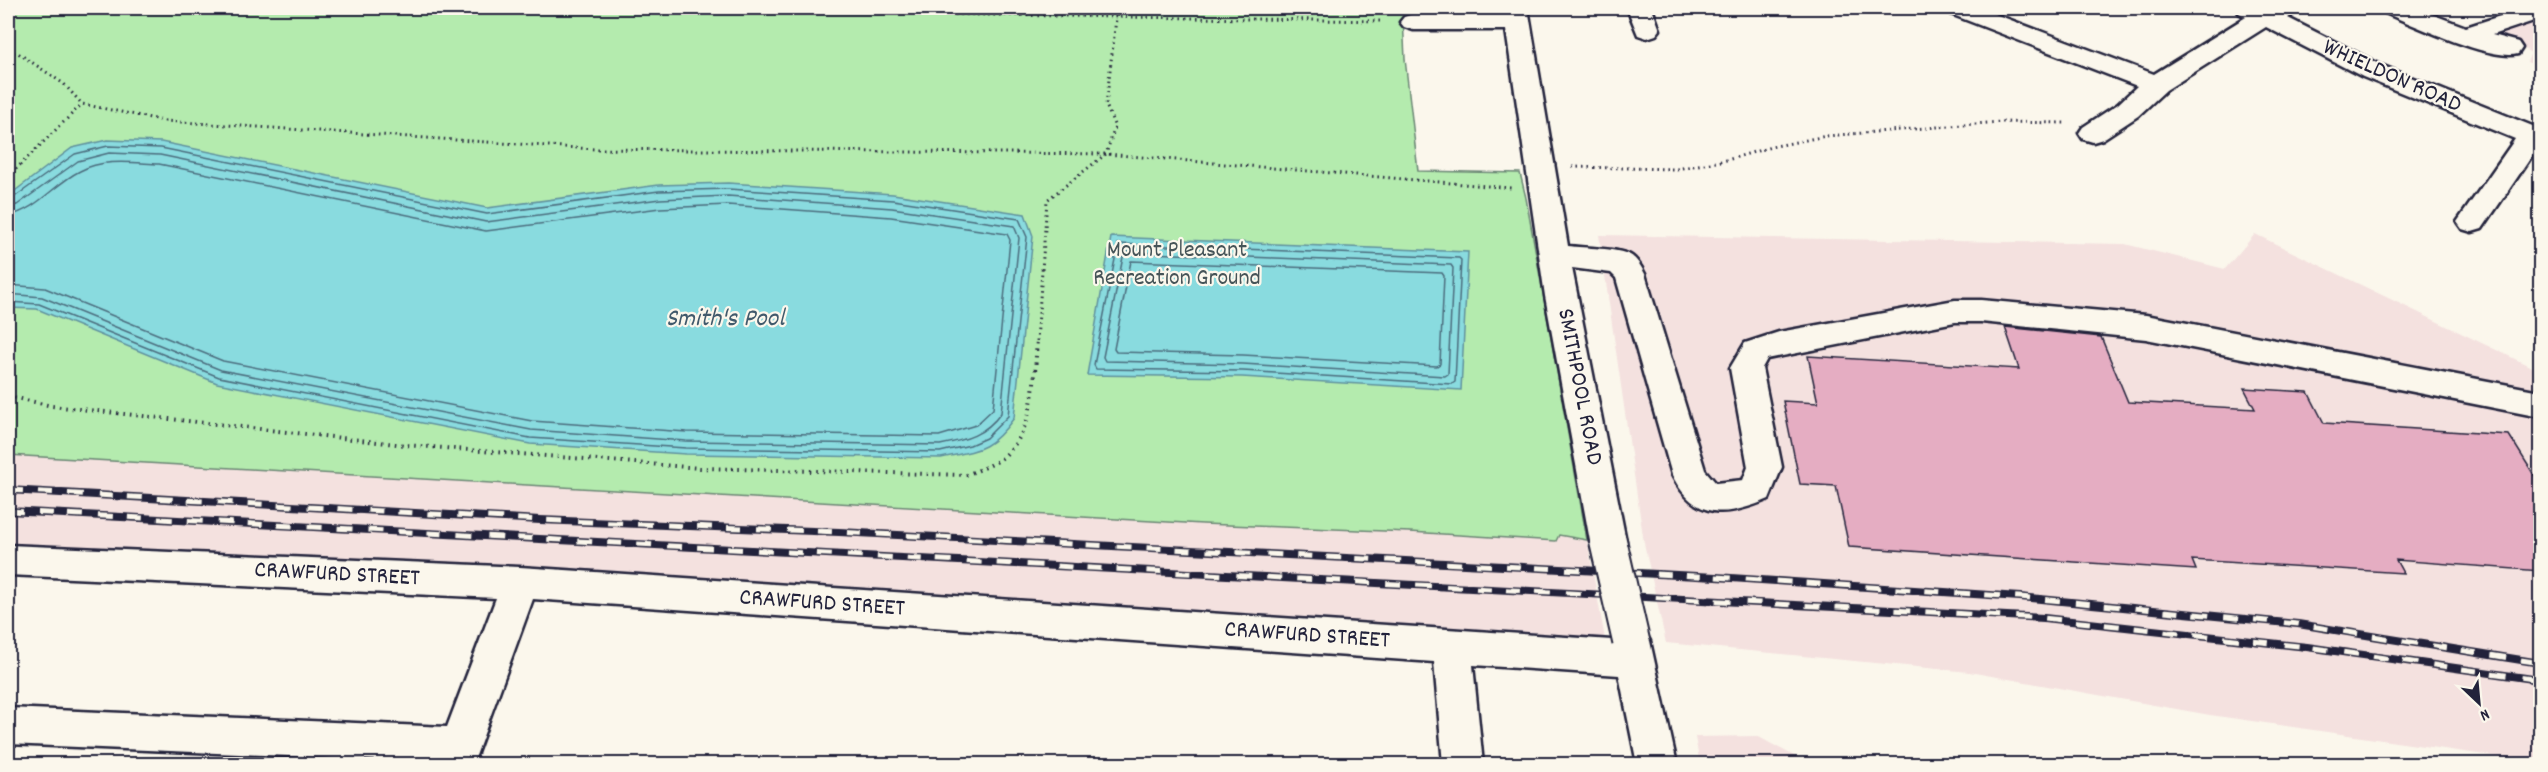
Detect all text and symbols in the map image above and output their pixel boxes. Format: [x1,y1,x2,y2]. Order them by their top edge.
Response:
street label: WHIELDON ROAD [2317,31,2467,123]
park label: Mount Pleasant Recreation Ground [1093,234,1261,296]
water label: Smith's Pool [666,301,786,338]
street label: SMITHPOOL ROAD [1547,306,1611,468]
street label: CRAWFURD STREET [253,554,421,596]
street label: CRAWFURD STREET [738,581,906,627]
street label: CRAWFURD STREET [1223,613,1391,659]
north arrow [2449,673,2509,733]
text: N [2476,702,2493,726]

